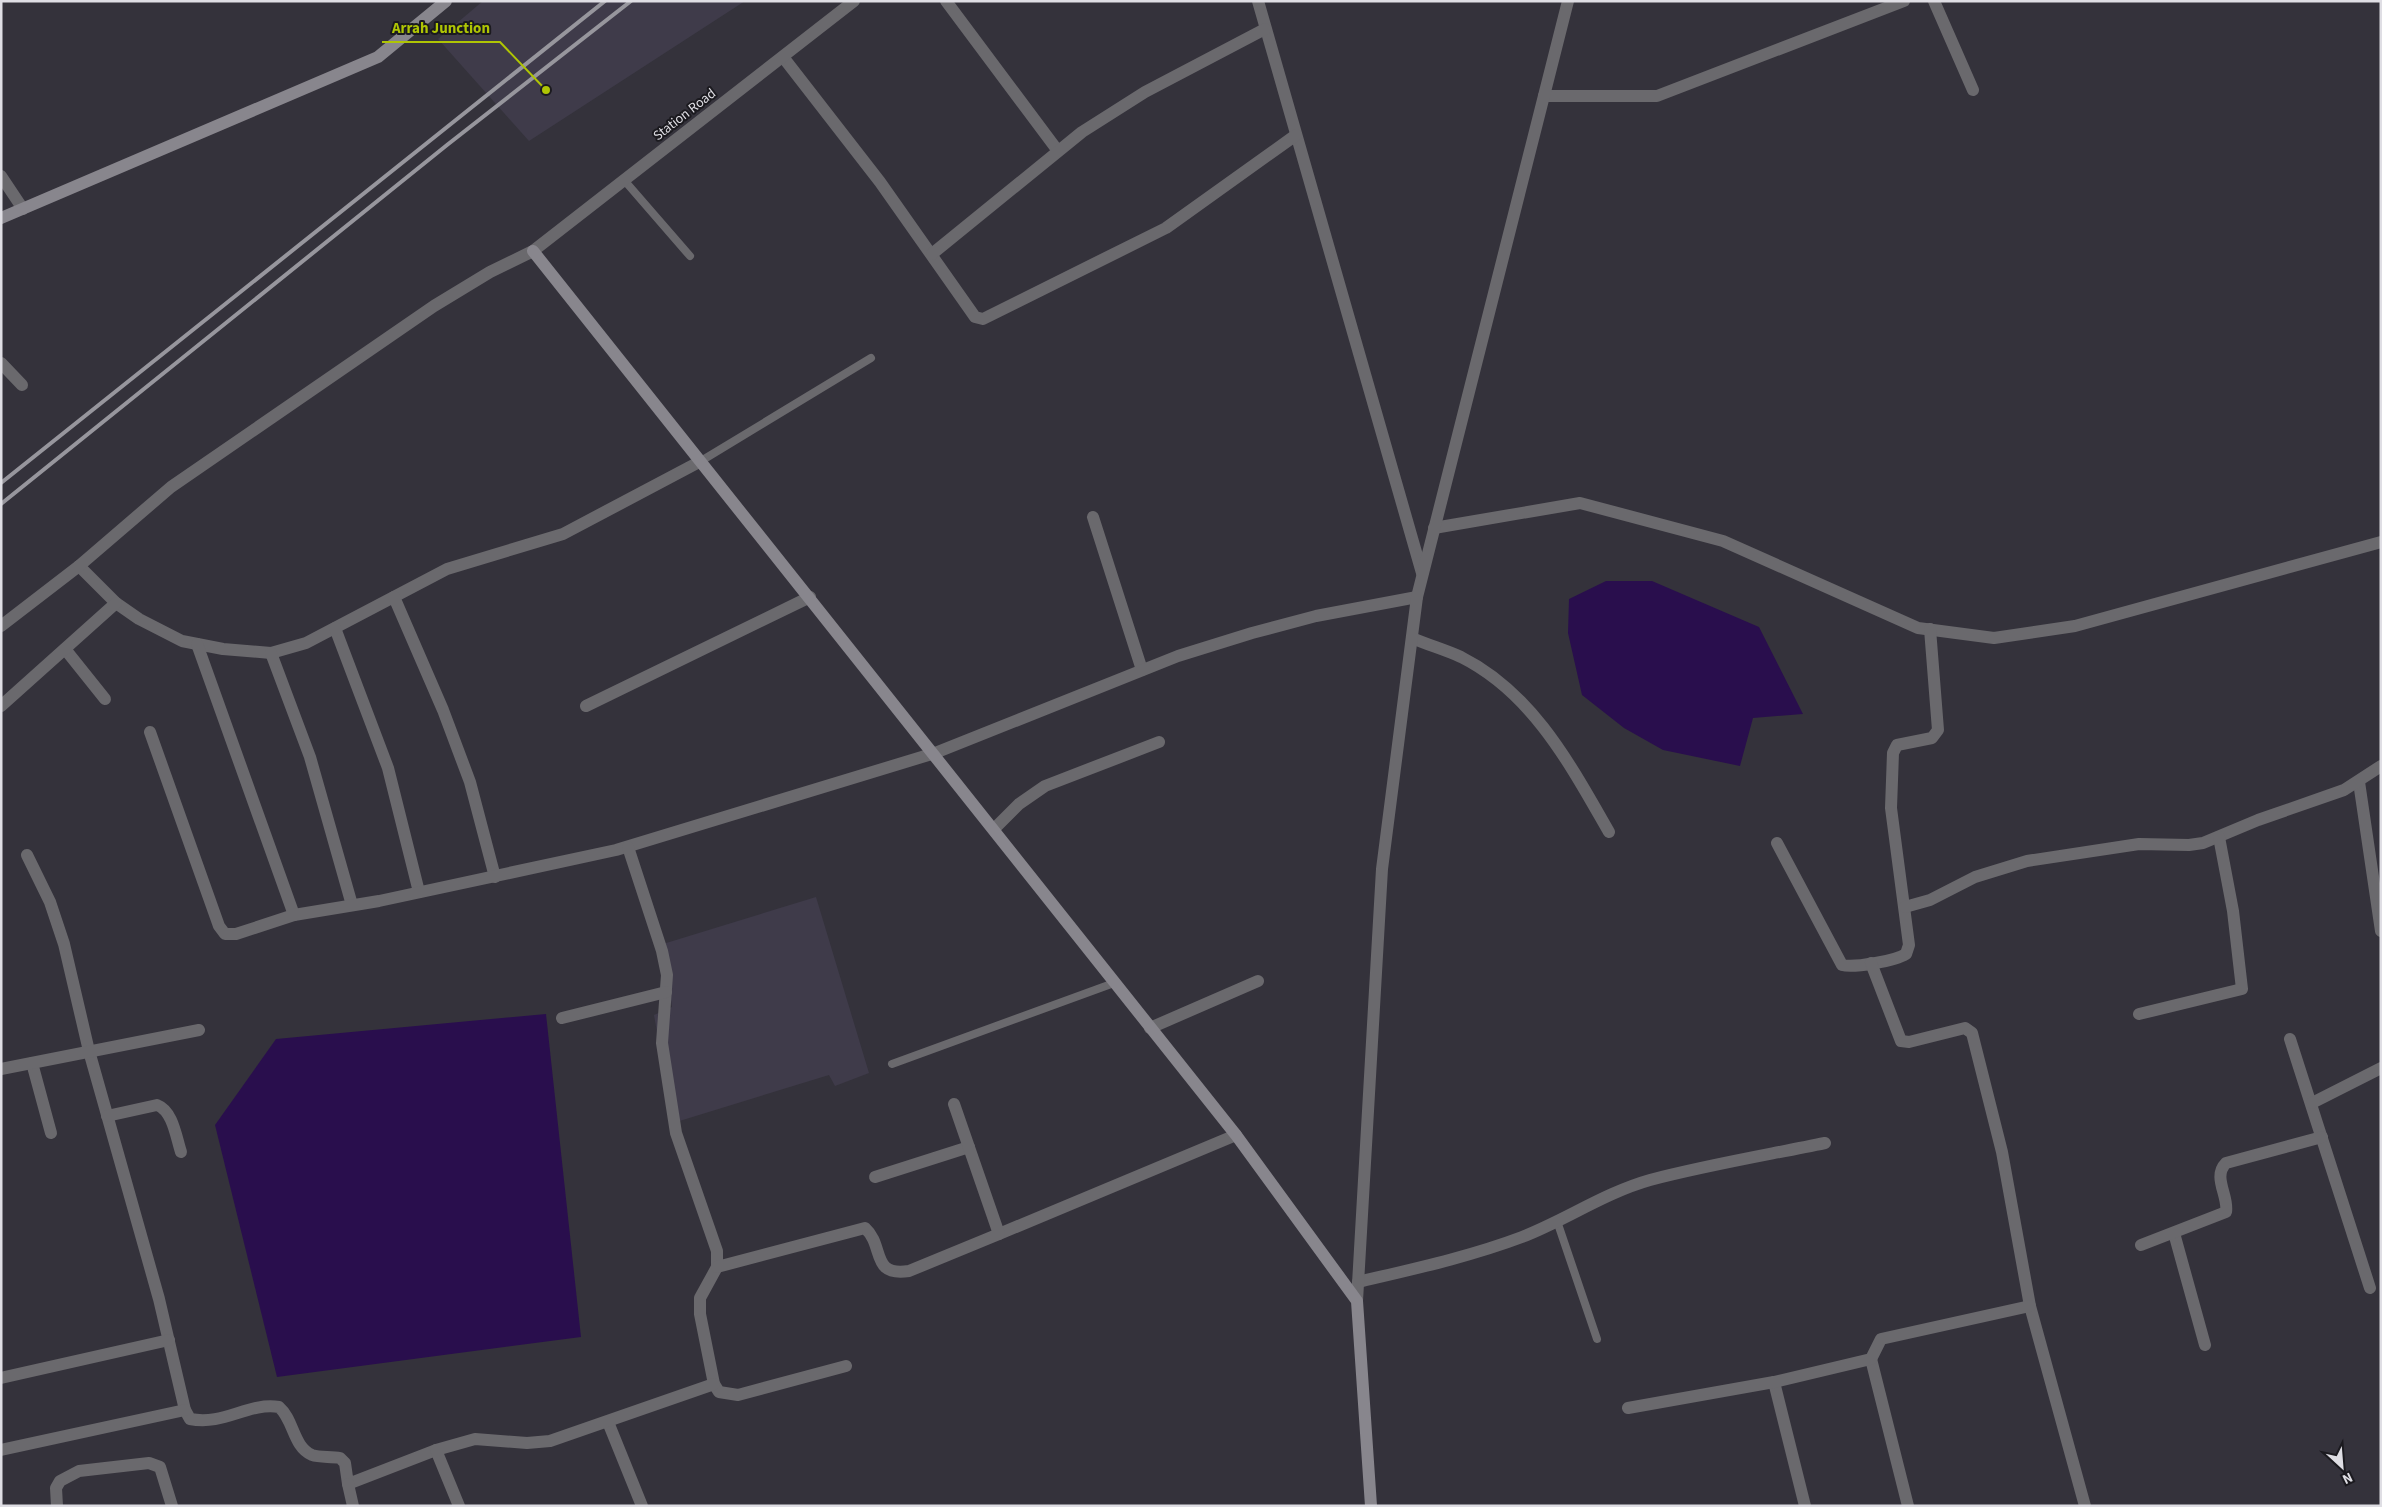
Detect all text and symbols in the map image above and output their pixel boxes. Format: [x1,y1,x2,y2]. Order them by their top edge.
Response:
callout: Arrah Junction [382,12,500,42]
text: Arrah Junction [391,18,490,39]
street label: Station Road [649,84,720,146]
north arrow [2317,1442,2367,1492]
text: N [2339,1467,2356,1489]

